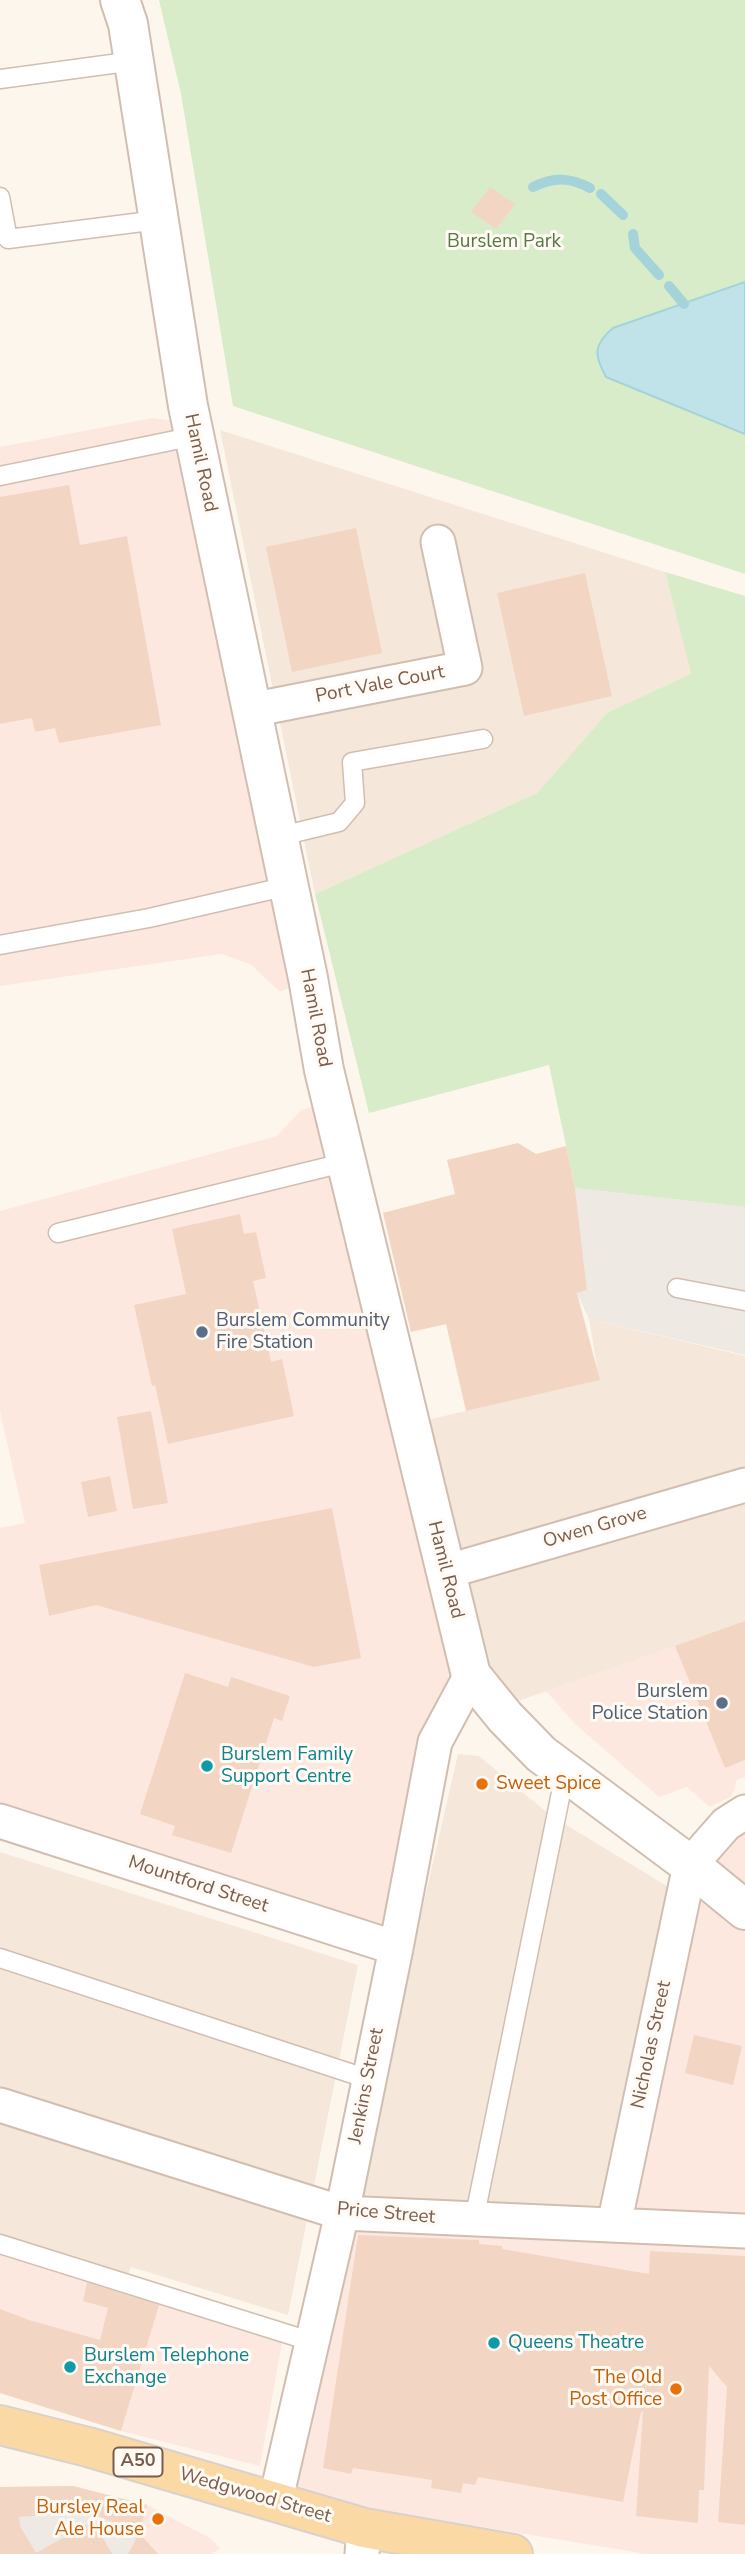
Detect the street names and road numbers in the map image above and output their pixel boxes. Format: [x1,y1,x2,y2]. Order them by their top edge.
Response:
street label: Hamil Road [178,412,222,514]
street label: Port Vale Court [314,661,446,709]
street label: Hamil Road [294,967,336,1069]
street label: Owen Grove [541,1502,649,1554]
street label: Hamil Road [422,1519,468,1621]
street label: Mountford Street [125,1852,271,1918]
street label: Nicholas Street [627,1979,677,2111]
street label: Jenkins Street [345,2026,389,2146]
street label: Price Street [336,2198,436,2230]
road number: A50 [114,2448,162,2476]
street label: Wedgwood Street [176,2463,334,2529]

